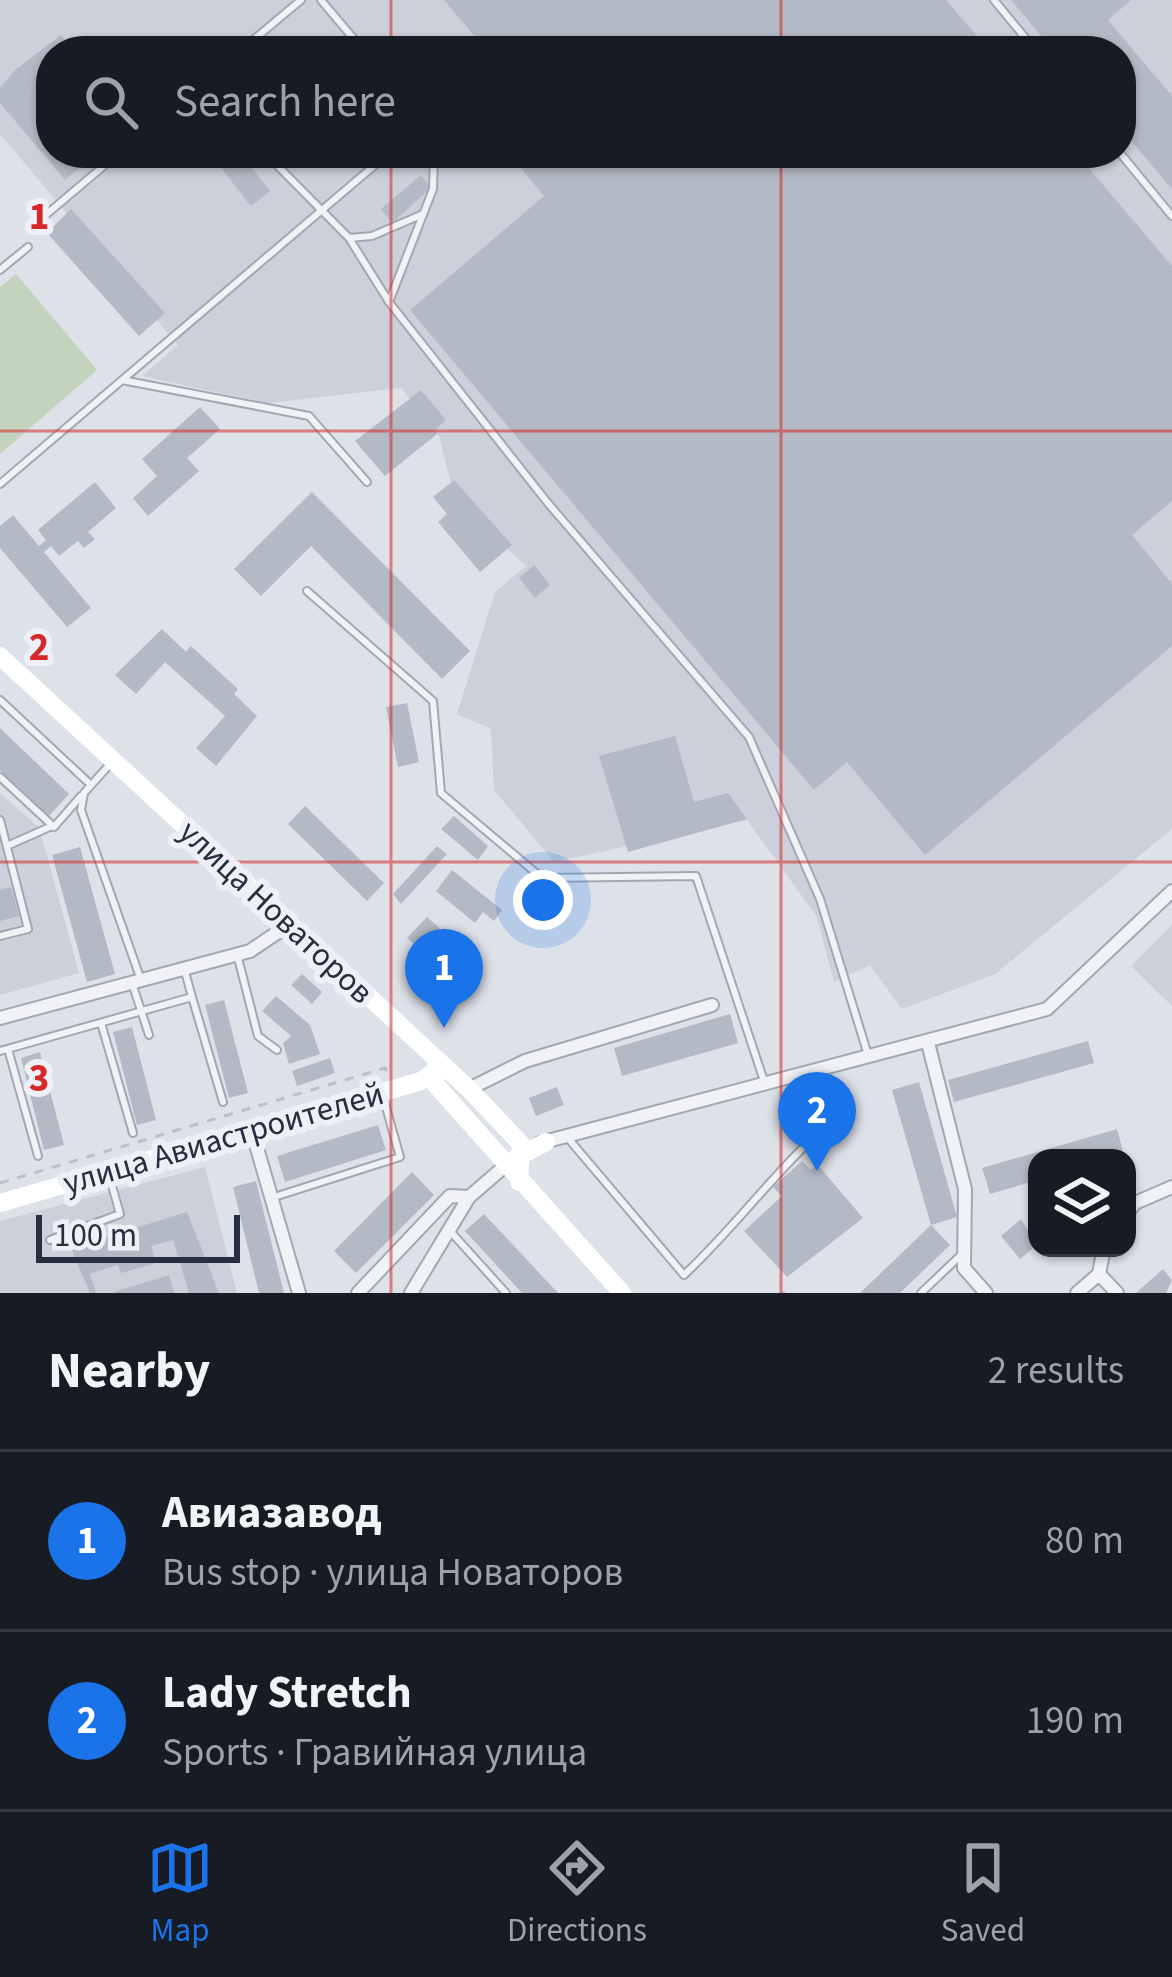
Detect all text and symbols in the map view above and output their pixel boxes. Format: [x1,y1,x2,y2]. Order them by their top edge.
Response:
search box [36,36,1136,168]
icon: search [78,69,144,135]
text: Search here [174,70,396,134]
text: 1 [29,189,49,245]
text: 2 [29,620,49,676]
street label: улица Новаторов [168,809,384,1015]
your location [513,870,573,930]
pin: 1 [405,929,483,1028]
text: 3 [29,1051,49,1107]
street label: улица Авиастроителей [58,1070,389,1207]
pin: 2 [778,1072,856,1171]
map controls [1028,1149,1136,1257]
button: layers [1028,1149,1136,1257]
scale bar [36,1209,240,1262]
text: 100 m [54,1212,137,1259]
text: Nearby [48,1335,210,1407]
text: 2 results [988,1343,1124,1399]
text: Авиазавод [162,1481,382,1545]
text: 1 [77,1513,97,1569]
text: 80 m [1045,1513,1124,1569]
text: Bus stop · улица Новаторов [162,1545,623,1601]
text: Lady Stretch [162,1661,412,1725]
text: 2 [77,1693,97,1749]
text: 190 m [1026,1693,1124,1749]
text: Sports · Гравийная улица [162,1725,587,1781]
tab: Map [147,1835,213,1954]
tab: Directions [507,1835,647,1954]
tab: Saved [941,1835,1025,1954]

